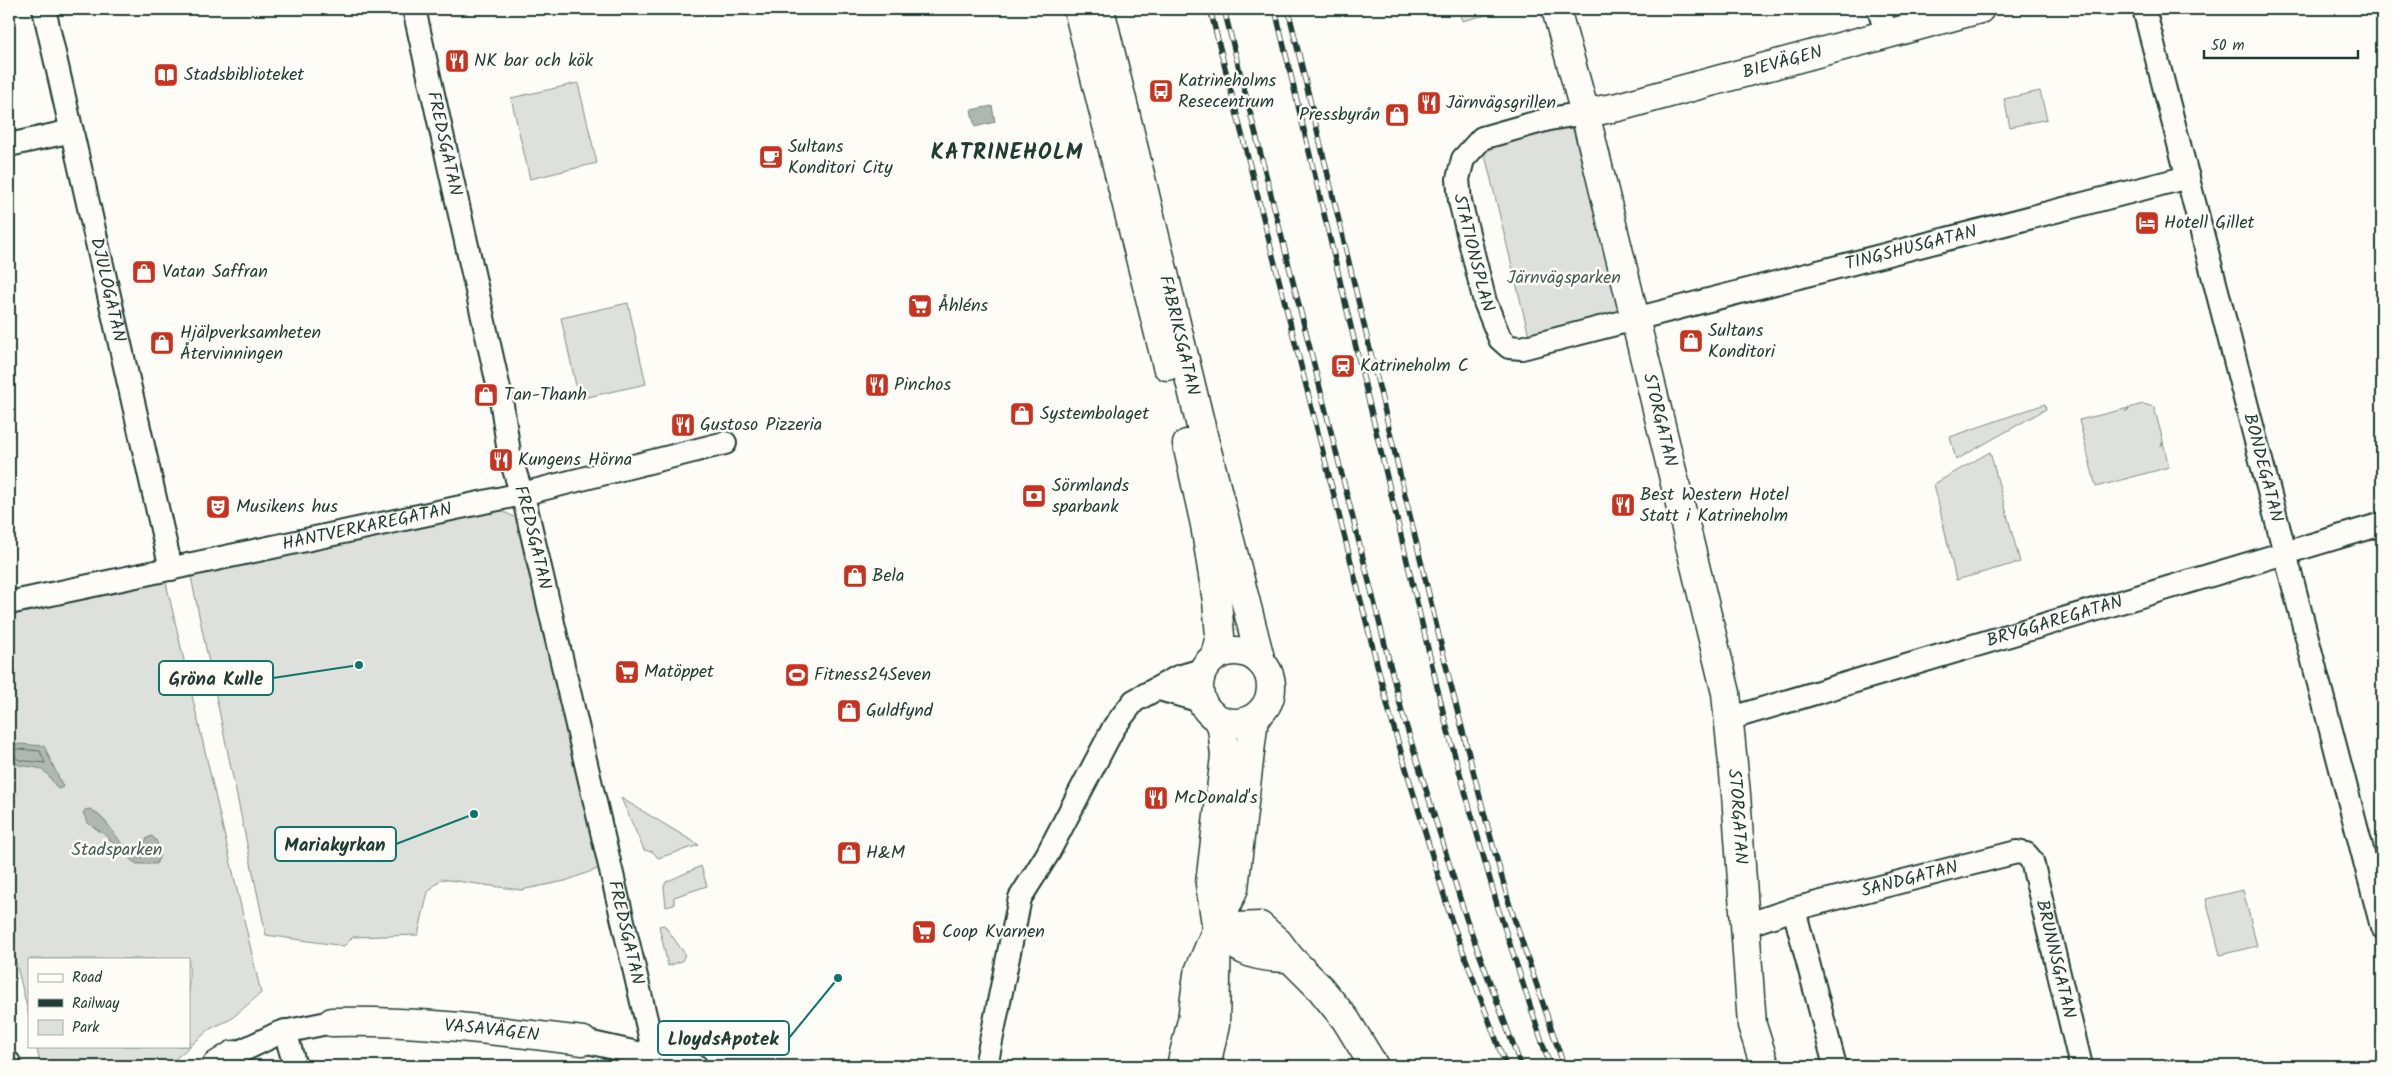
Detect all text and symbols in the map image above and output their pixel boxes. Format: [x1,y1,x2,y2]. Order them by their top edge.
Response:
scale bar [2204,28,2357,60]
text: 50 m [2211,34,2245,58]
street label: BIEVÄGEN [1739,38,1826,87]
place label: NK bar och kök [474,47,594,76]
restaurant icon: NK bar och kök [444,48,470,74]
place label: Stadsbiblioteket [184,61,305,90]
library icon: Stadsbiblioteket [153,62,179,88]
place label: Katrineholms Resecentrum [1178,67,1277,117]
bus stop icon: Katrineholms Resecentrum [1148,78,1174,104]
street label: FREDSGATAN [418,89,470,199]
place label: Järnvägsgrillen [1446,89,1556,118]
restaurant icon: Järnvägsgrillen [1416,90,1442,116]
place label: Pressbyrån [1299,101,1380,130]
shop icon: Pressbyrån [1384,102,1410,128]
place label: Sultans Konditori City [788,133,893,183]
district label: KATRINEHOLM [931,136,1083,171]
cafe icon: Sultans Konditori City [758,144,784,170]
street label: STATIONSPLAN [1445,193,1502,317]
place label: Hotell Gillet [2164,209,2256,238]
hotel icon: Hotell Gillet [2134,210,2160,236]
street label: TINGSHUSGATAN [1842,217,1980,279]
street label: DJULÖGATAN [82,235,134,345]
place label: Vatan Saffran [162,258,268,287]
shop icon: Vatan Saffran [131,259,157,285]
park label: Järnvägsparken [1507,264,1621,293]
street label: FABRIKSGATAN [1150,272,1208,399]
place label: Åhléns [938,292,988,321]
supermarket icon: Åhléns [907,293,933,319]
place label: Sultans Konditori [1708,317,1776,367]
place label: Hjälpverksamheten Återvinningen [180,319,321,369]
shop icon: Sultans Konditori [1678,328,1704,354]
shop icon: Hjälpverksamheten Återvinningen [149,330,175,356]
place label: Katrineholm C [1360,352,1469,381]
station icon: Katrineholm C [1330,353,1356,379]
street label: STORGATAN [1634,370,1685,470]
place label: Pinchos [894,371,951,400]
restaurant icon: Pinchos [864,372,890,398]
place label: Tan-Thanh [504,381,587,410]
shop icon: Tan-Thanh [473,382,499,408]
place label: Systembolaget [1040,400,1150,429]
shop icon: Systembolaget [1009,401,1035,427]
street label: BONDEGATAN [2235,410,2291,525]
place label: Gustoso Pizzeria [700,411,822,440]
restaurant icon: Gustoso Pizzeria [670,412,696,438]
place label: Kungens Hörna [518,446,632,475]
restaurant icon: Kungens Hörna [488,447,514,473]
place label: Sörmlands sparbank [1052,472,1129,522]
place label: Best Western Hotel Statt i Katrineholm [1640,481,1789,531]
street label: FREDSGATAN [505,482,559,593]
bank icon: Sörmlands sparbank [1021,483,1047,509]
restaurant icon: Best Western Hotel Statt i Katrineholm [1610,492,1636,518]
place label: Musikens hus [236,493,338,522]
theatre icon: Musikens hus [205,494,231,520]
street label: HANTVERKAREGATAN [279,495,455,559]
place label: Bela [872,562,904,591]
shop icon: Bela [842,563,868,589]
street label: BRYGGAREGATAN [1983,588,2127,656]
place label: Matöppet [644,658,715,687]
supermarket icon: Matöppet [614,659,640,685]
callout: Gröna Kulle [159,661,273,695]
place label: Fitness24Seven [814,661,931,690]
sports icon: Fitness24Seven [784,662,810,688]
text: Gröna Kulle [169,665,263,695]
place label: Guldfynd [866,697,934,726]
shop icon: Guldfynd [836,698,862,724]
street label: STORGATAN [1719,768,1755,865]
place label: McDonald's [1174,784,1258,813]
restaurant icon: McDonald's [1143,785,1169,811]
callout: Mariakyrkan [275,827,396,861]
text: Mariakyrkan [284,831,386,861]
park label: Stadsparken [72,836,162,865]
place label: H&M [866,839,906,868]
shop icon: H&M [836,840,862,866]
street label: SANDGATAN [1858,853,1961,906]
street label: FREDSGATAN [599,878,652,988]
street label: BRUNNSGATAN [2027,897,2084,1021]
place label: Coop Kvarnen [942,918,1045,947]
supermarket icon: Coop Kvarnen [911,919,937,945]
legend [28,958,190,1048]
text: Road [72,966,103,990]
text: Railway [72,992,120,1016]
street label: VASAVÄGEN [443,1011,541,1050]
text: Park [72,1016,100,1040]
callout: LloydsApotek [658,1021,789,1055]
text: LloydsApotek [667,1025,779,1055]

